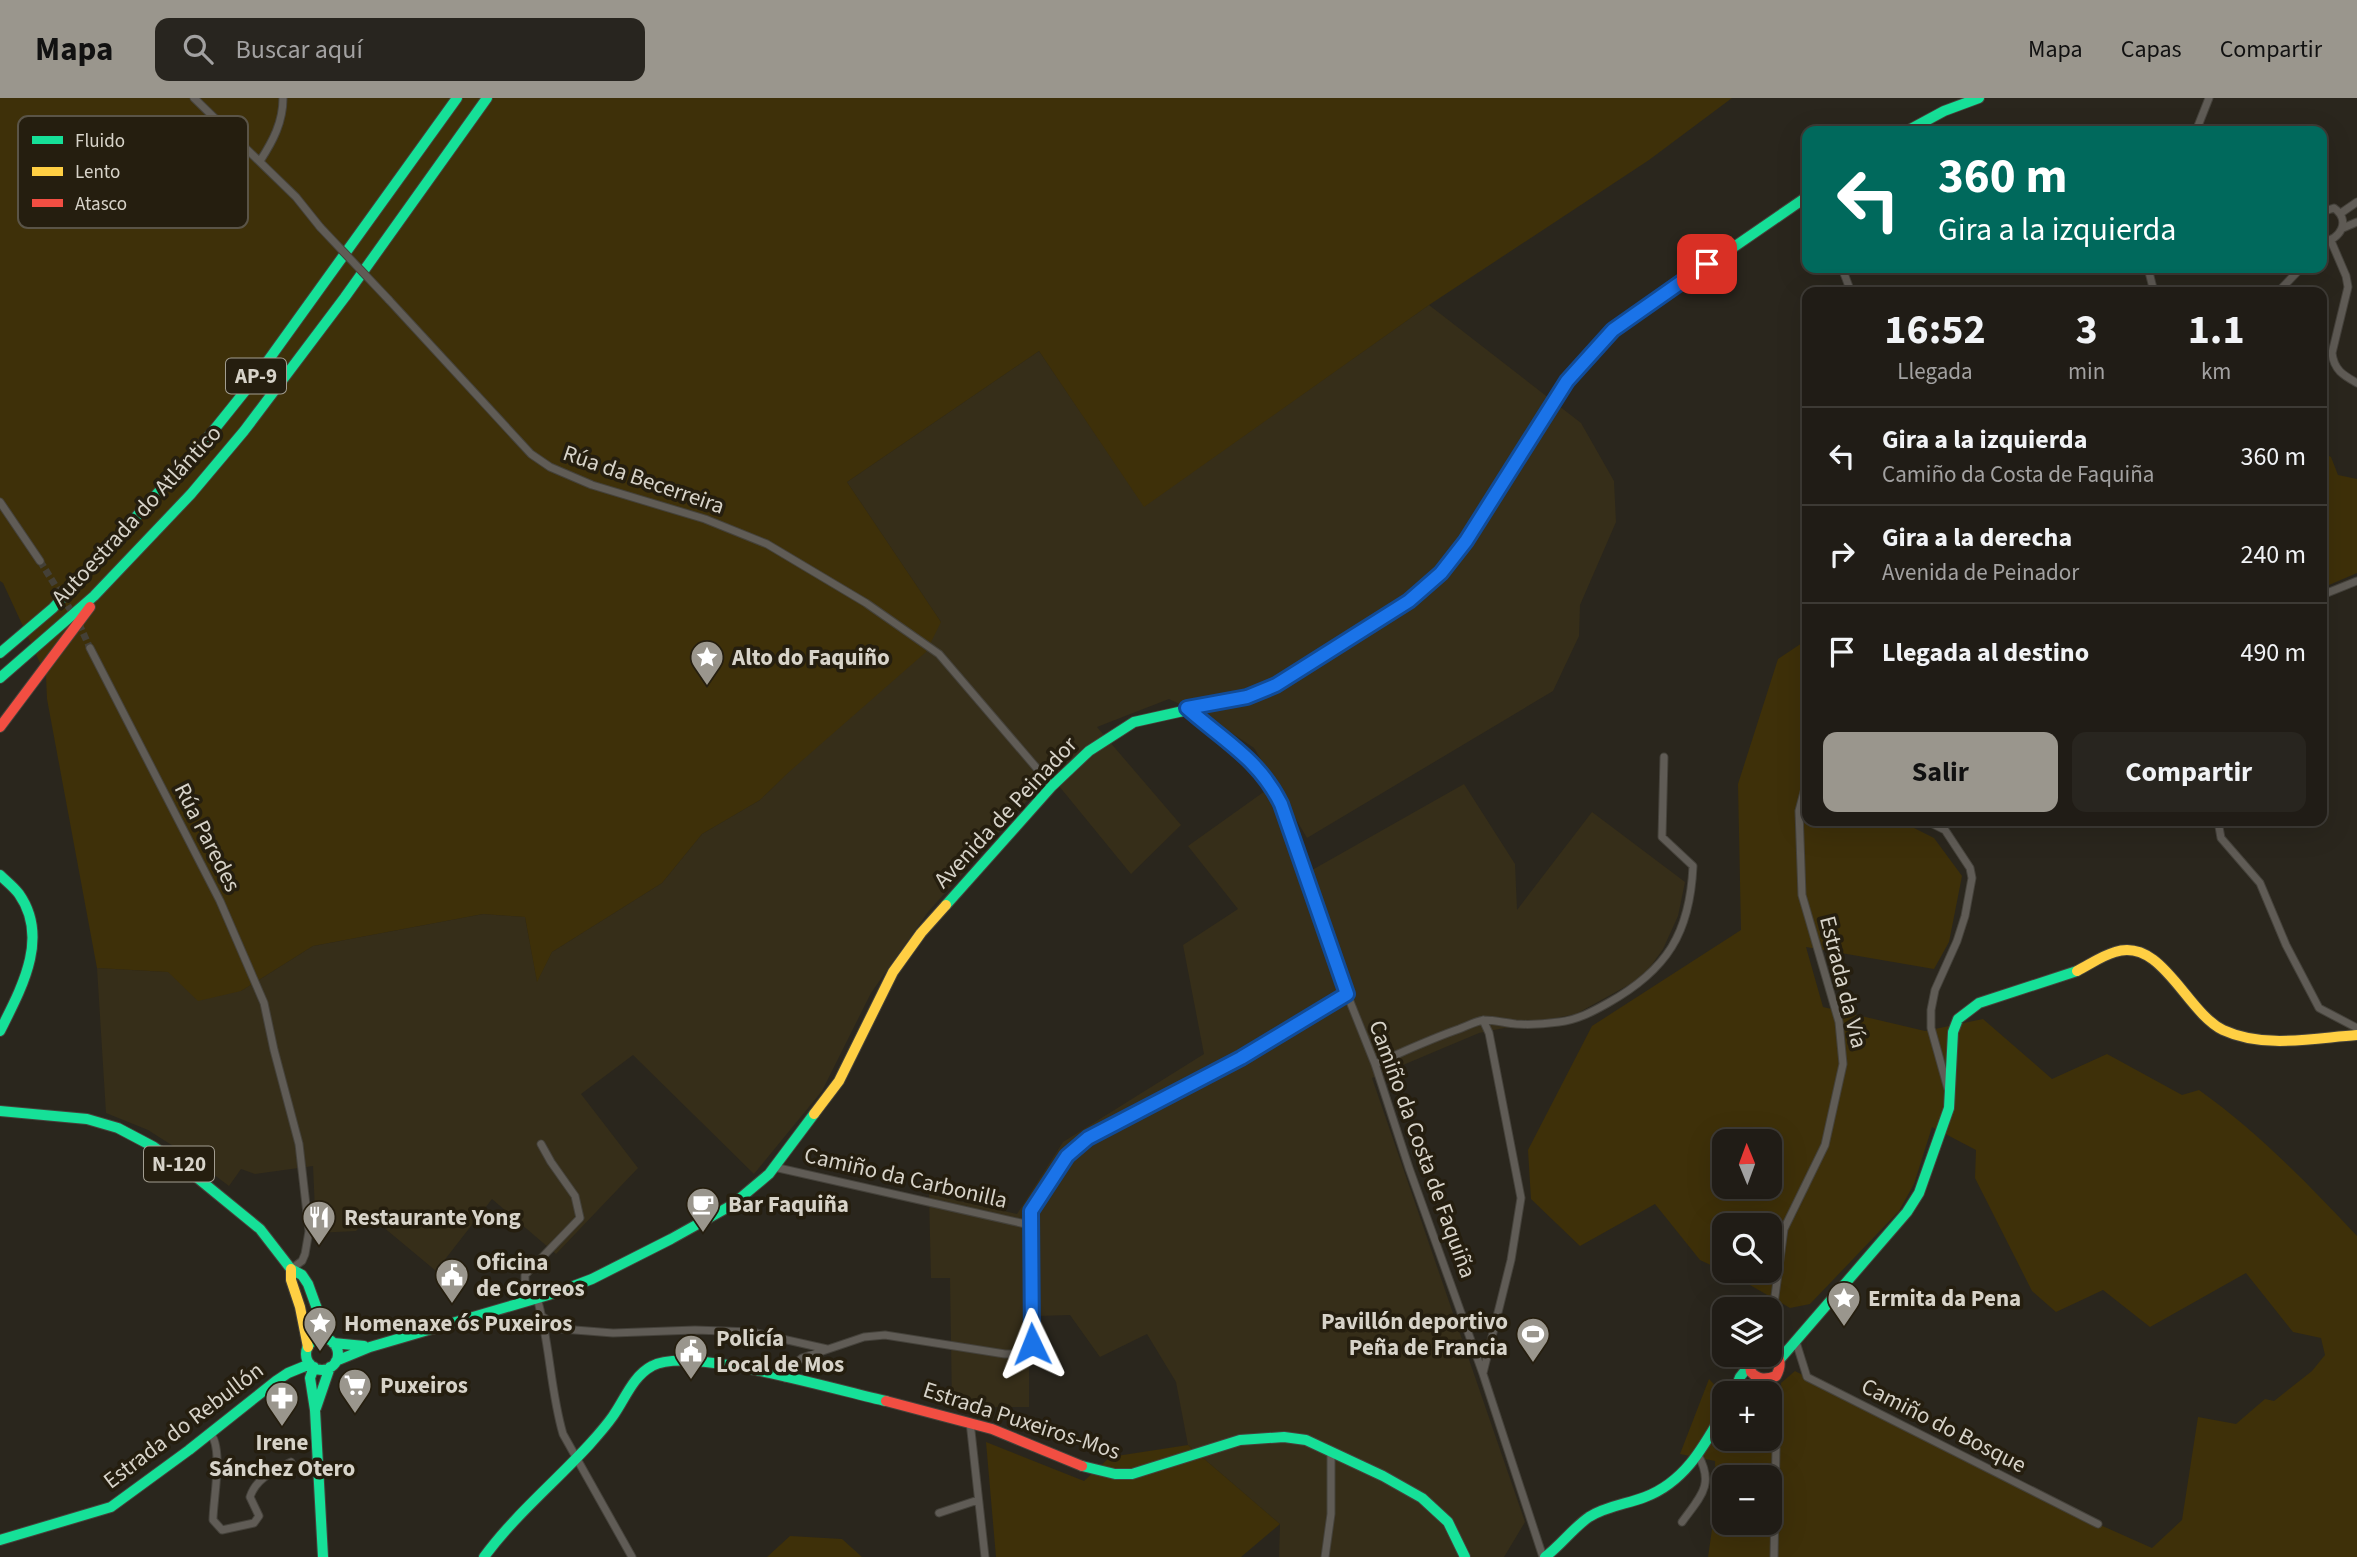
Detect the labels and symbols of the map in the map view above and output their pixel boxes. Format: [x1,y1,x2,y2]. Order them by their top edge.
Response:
legend [18,116,248,228]
text: Fluido [75,128,125,155]
text: Lento [75,159,120,186]
text: Atasco [75,191,127,218]
pin [1677,234,1737,294]
road number: AP-9 [226,358,286,394]
street label: Autoestrada do Atlántico [44,417,229,613]
street label: Rúa da Becerreira [559,436,729,523]
place icon: Alto do Faquiño [688,638,726,687]
place label: Alto do Faquiño [731,641,890,674]
street label: Avenida de Peinador [926,728,1085,896]
street label: Rúa Paredes [166,777,249,897]
street label: Estrada da Vía [1811,912,1876,1052]
street label: Camiño da Costa de Faquiña [1360,1016,1485,1283]
north arrow [1712,1129,1782,1199]
street label: Camiño da Carbonilla [801,1138,1011,1217]
road number: N-120 [144,1146,214,1182]
cafe icon: Bar Faquiña [684,1185,722,1234]
place label: Bar Faquiña [728,1188,849,1221]
restaurant icon: Restaurante Yong [300,1198,338,1247]
place label: Restaurante Yong [344,1201,521,1234]
place label: Oficina de Correos [476,1246,585,1305]
public building icon: Oficina de Correos [433,1256,471,1305]
place icon: Ermita da Pena [1825,1279,1863,1328]
place label: Ermita da Pena [1868,1282,2021,1315]
place icon: Homenaxe ós Puxeiros [301,1304,339,1353]
place label: Pavillón deportivo Peña de Francia [1321,1305,1508,1364]
place label: Homenaxe ós Puxeiros [344,1307,572,1340]
position arrow [995,1307,1069,1381]
sports icon: Pavillón deportivo Peña de Francia [1514,1315,1552,1364]
place label: Policía Local de Mos [716,1322,844,1381]
public building icon: Policía Local de Mos [672,1332,710,1381]
street label: Estrada do Rebullón [96,1354,270,1497]
supermarket icon: Puxeiros [336,1366,374,1415]
place label: Puxeiros [380,1369,468,1402]
street label: Camiño do Bosque [1856,1370,2032,1481]
street label: Estrada Puxeiros-Mos [919,1373,1125,1468]
pharmacy icon: Irene Sánchez Otero [263,1379,301,1428]
place label: Irene Sánchez Otero [209,1426,355,1485]

